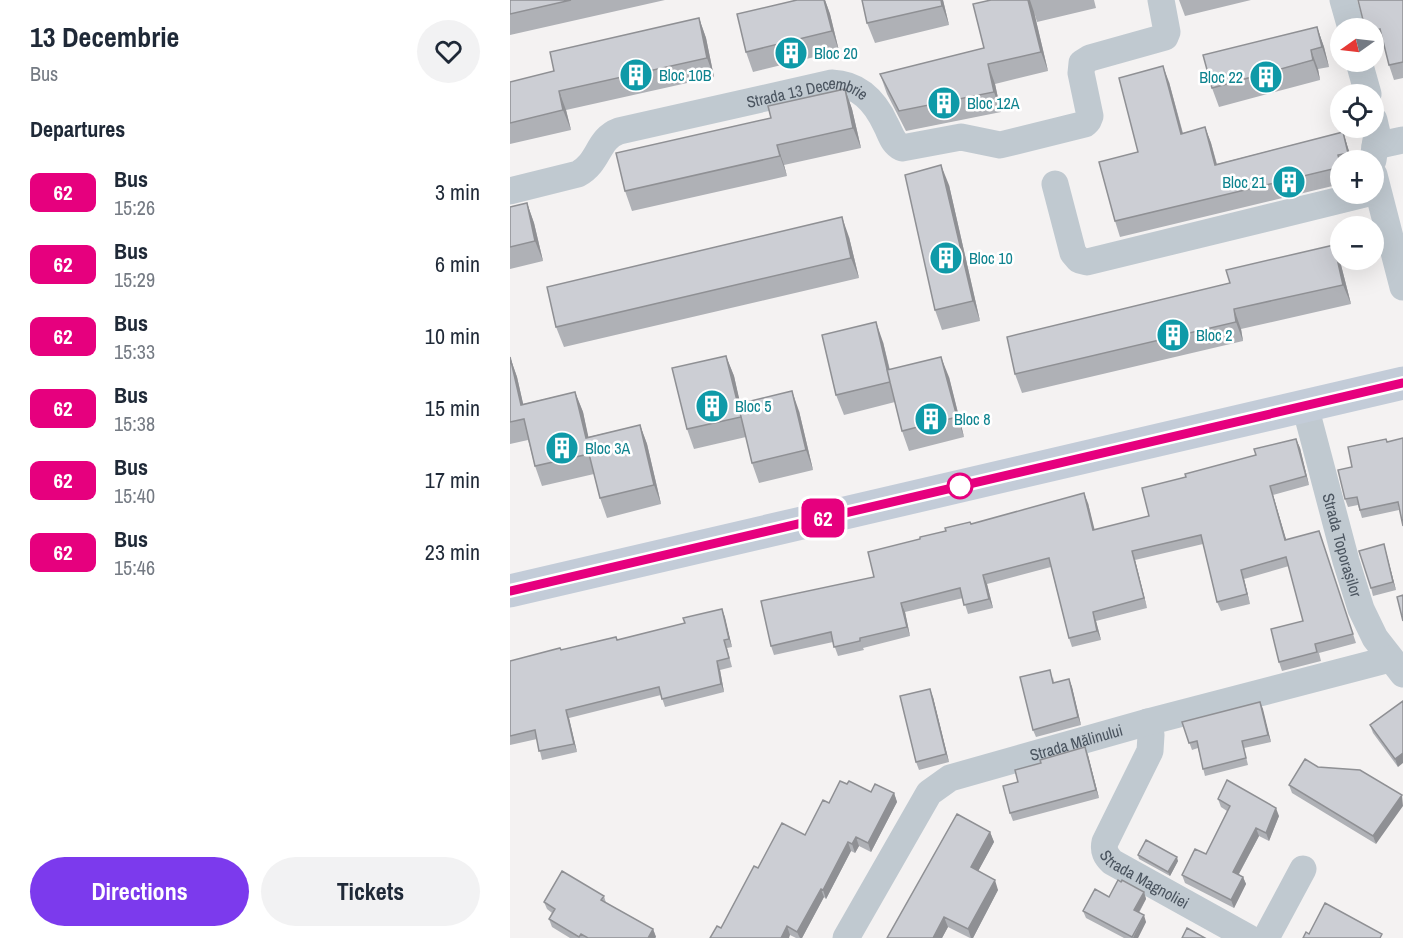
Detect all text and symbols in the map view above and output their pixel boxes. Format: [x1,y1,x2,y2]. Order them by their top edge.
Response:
text: 13 Decembrie [30,18,179,56]
north arrow [1330,18,1384,72]
map controls [1330,18,1384,270]
button: heart [417,20,480,83]
building icon: Bloc 20 [773,35,809,71]
place label: Bloc 20 [814,42,858,64]
building icon: Bloc 10B [618,57,654,93]
building icon: Bloc 22 [1248,59,1284,95]
text: Bus [30,60,58,87]
place label: Bloc 10B [659,64,712,86]
place label: Bloc 22 [1199,66,1243,88]
street label: Strada 13 Decembrie [744,72,873,113]
button: locate [1330,84,1384,138]
building icon: Bloc 12A [926,85,962,121]
place label: Bloc 12A [967,92,1020,114]
text: Departures [30,114,125,144]
button: + [1330,150,1384,204]
text: Bus [114,164,148,194]
building icon: Bloc 21 [1271,164,1307,200]
place label: Bloc 21 [1222,171,1267,193]
text: 3 min [435,177,480,207]
text: 62 [53,178,73,207]
text: 15:26 [114,194,155,221]
button: − [1330,216,1384,270]
text: Bus [114,236,148,266]
building icon: Bloc 10 [928,240,964,276]
place label: Bloc 10 [969,247,1013,269]
text: 6 min [435,249,480,279]
text: 62 [53,250,73,279]
text: 15:29 [114,266,155,293]
text: Bus [114,308,148,338]
building icon: Bloc 2 [1155,317,1191,353]
text: 10 min [425,321,480,351]
text: 62 [53,322,73,351]
place label: Bloc 2 [1196,324,1232,346]
text: 15:33 [114,338,155,365]
text: Bus [114,380,148,410]
building icon: Bloc 5 [694,388,730,424]
text: 15 min [425,393,480,423]
text: 62 [53,394,73,423]
place label: Bloc 5 [735,395,771,417]
building icon: Bloc 8 [913,401,949,437]
place label: Bloc 8 [954,408,990,430]
text: 15:38 [114,410,155,437]
building icon: Bloc 3A [544,430,580,466]
place label: Bloc 3A [585,437,630,459]
text: Bus [114,452,148,482]
text: 17 min [425,465,480,495]
text: 62 [53,466,73,495]
unlabelled marker [947,473,973,499]
text: 15:40 [114,482,155,509]
street label: Strada Toporașilor [1318,491,1368,600]
line badge: 62 [796,498,850,538]
text: 62 [813,504,833,533]
text: Bus [114,524,148,554]
text: 23 min [425,537,480,567]
text: 62 [53,538,73,567]
text: 15:46 [114,554,155,581]
street label: Strada Mălinului [1027,719,1125,766]
street label: Strada Magnoliei [1095,846,1193,914]
button: Directions [30,857,249,926]
button: Tickets [261,857,480,926]

